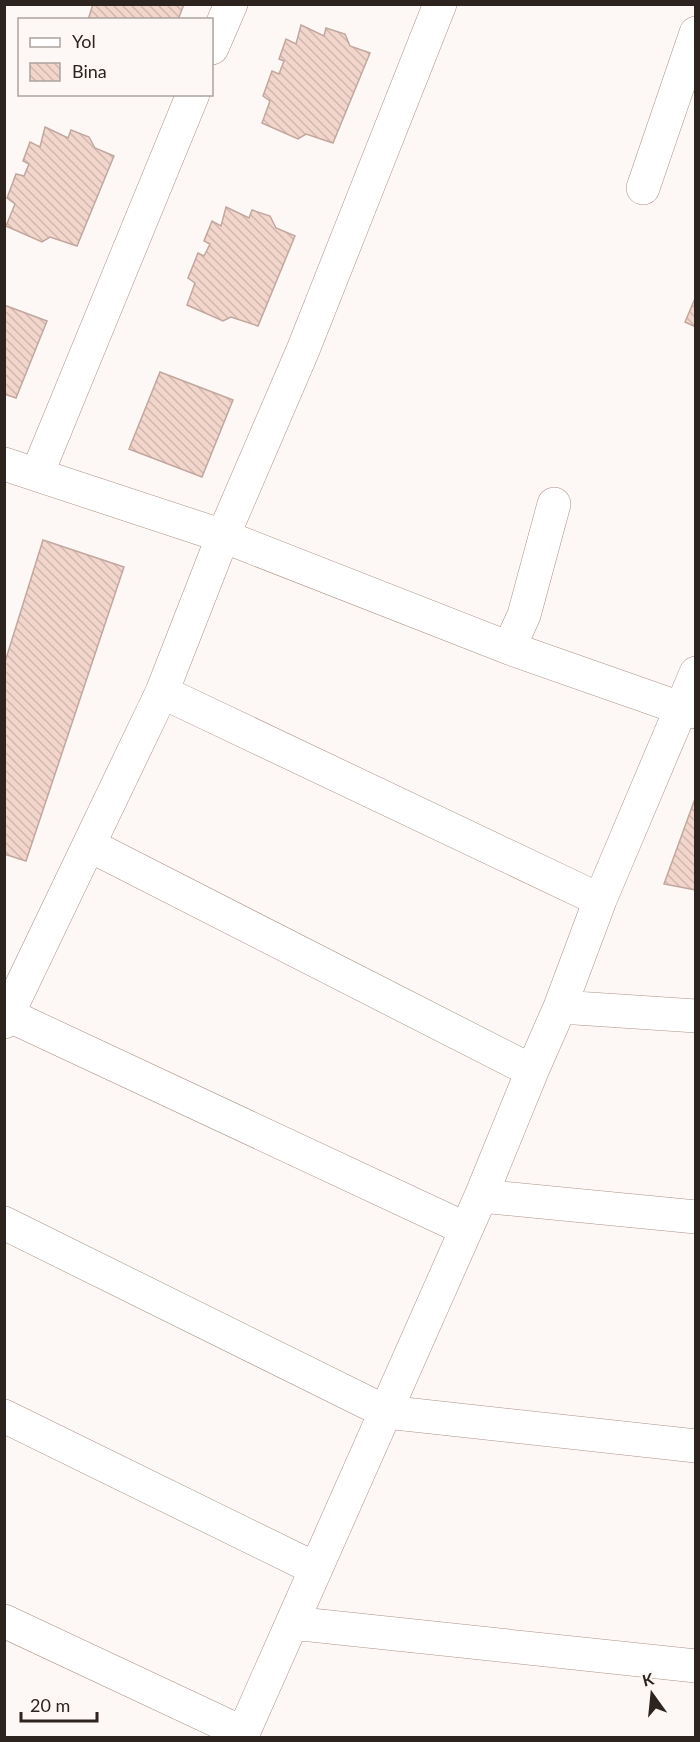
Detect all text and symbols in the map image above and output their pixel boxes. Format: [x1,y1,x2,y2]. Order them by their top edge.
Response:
legend [18,18,213,96]
text: Yol [72,30,96,52]
text: Bina [72,60,107,82]
north arrow [622,1664,682,1724]
text: K [640,1668,657,1690]
scale bar [21,1685,98,1723]
text: 20 m [30,1694,70,1716]

